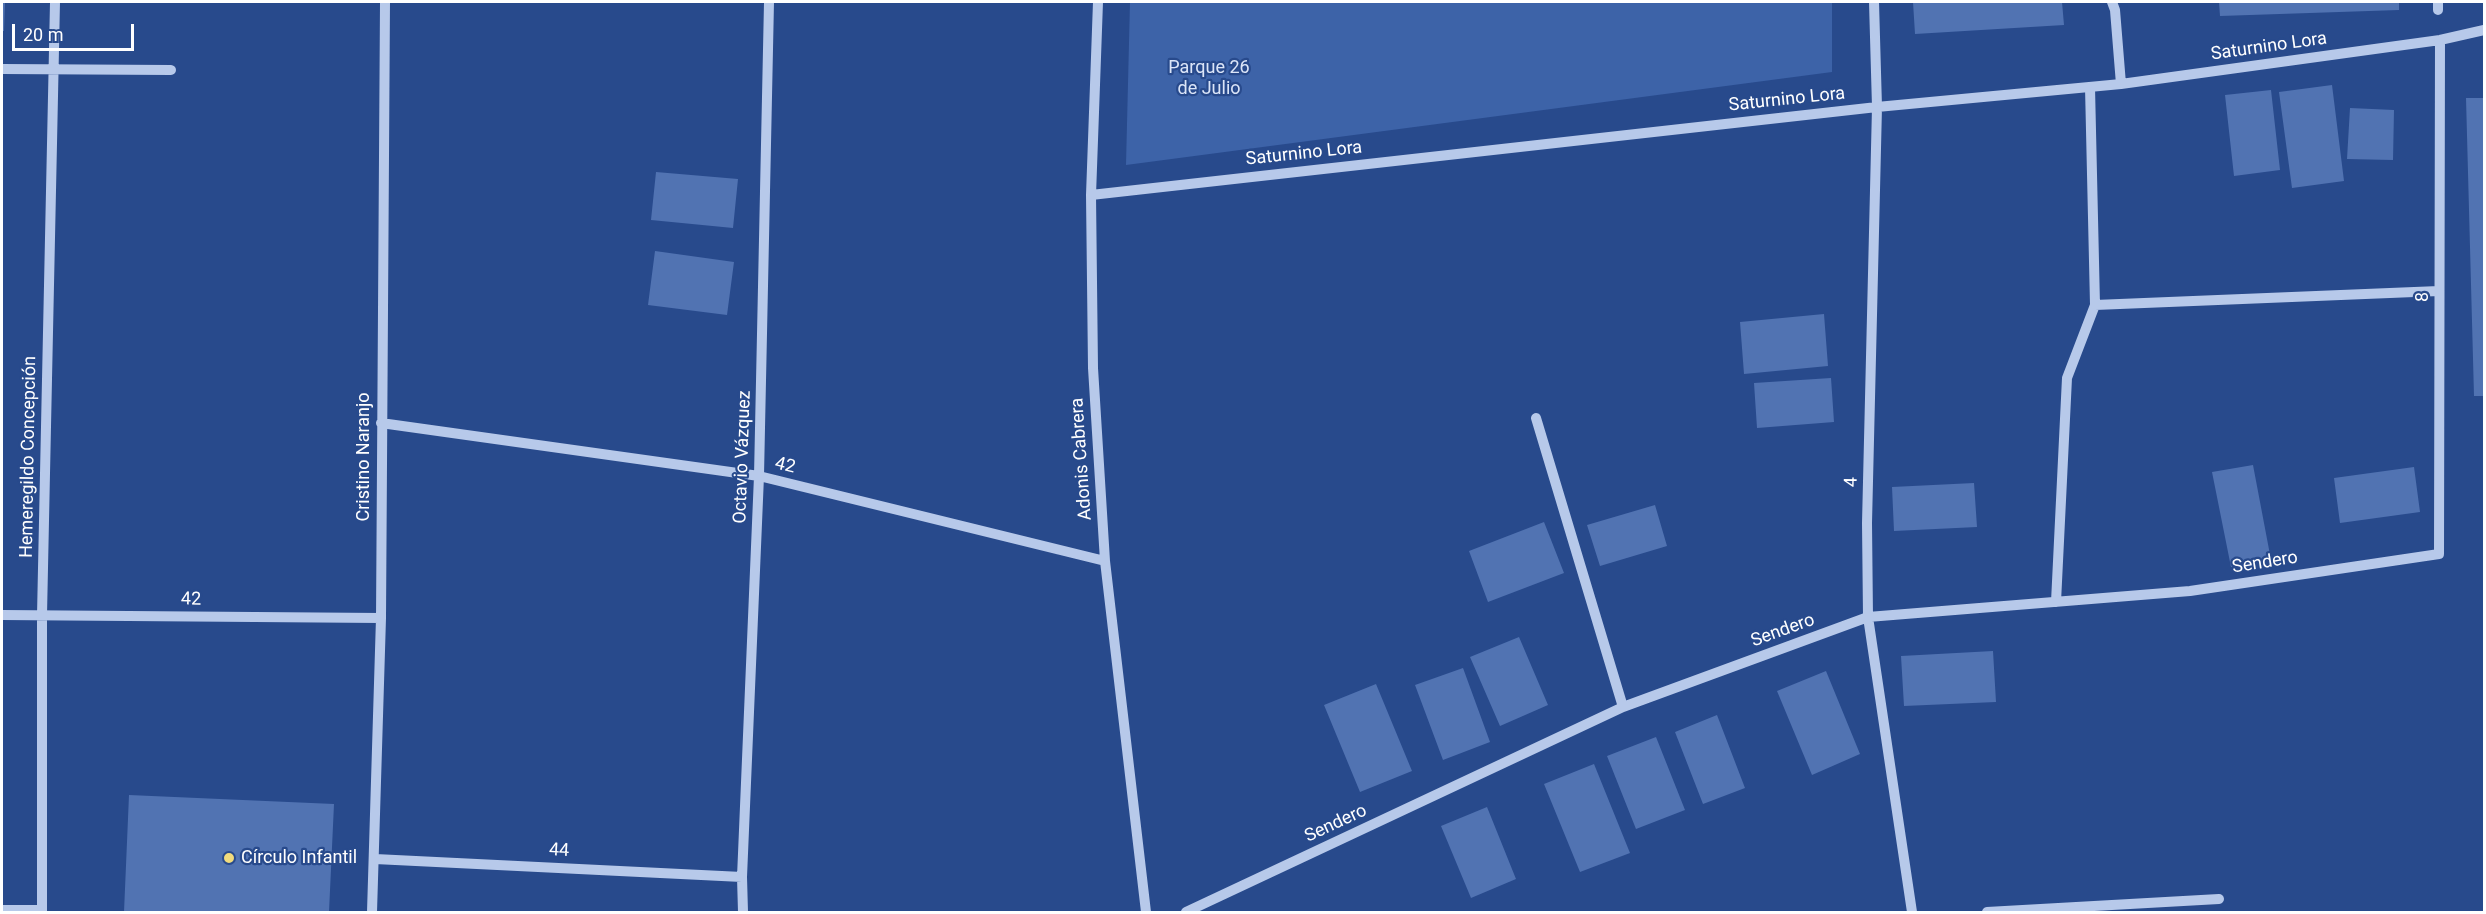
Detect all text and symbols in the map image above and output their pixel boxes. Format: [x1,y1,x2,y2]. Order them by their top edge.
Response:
scale bar [15,12,136,50]
text: 20 m [23,24,63,45]
street label: Saturnino Lora [2210,28,2328,66]
park label: Parque 26 de Julio [1168,57,1250,100]
street label: Saturnino Lora [1728,83,1846,117]
street label: Saturnino Lora [1245,137,1363,171]
street label: 8 [2412,292,2434,302]
street label: Hemeregildo Concepción [16,356,42,558]
street label: Octavio Vázquez [730,390,756,524]
street label: Cristino Naranjo [353,392,375,522]
street label: Adonis Cabrera [1067,397,1097,521]
street label: 42 [773,453,797,479]
street label: 4 [1841,477,1863,487]
street label: Sendero [2231,547,2299,579]
street label: 42 [181,589,201,611]
street label: Sendero [1748,610,1818,652]
street label: Sendero [1302,800,1370,848]
street label: 44 [548,840,570,862]
place label: Círculo Infantil [241,847,357,869]
marker: Círculo Infantil [222,851,236,865]

